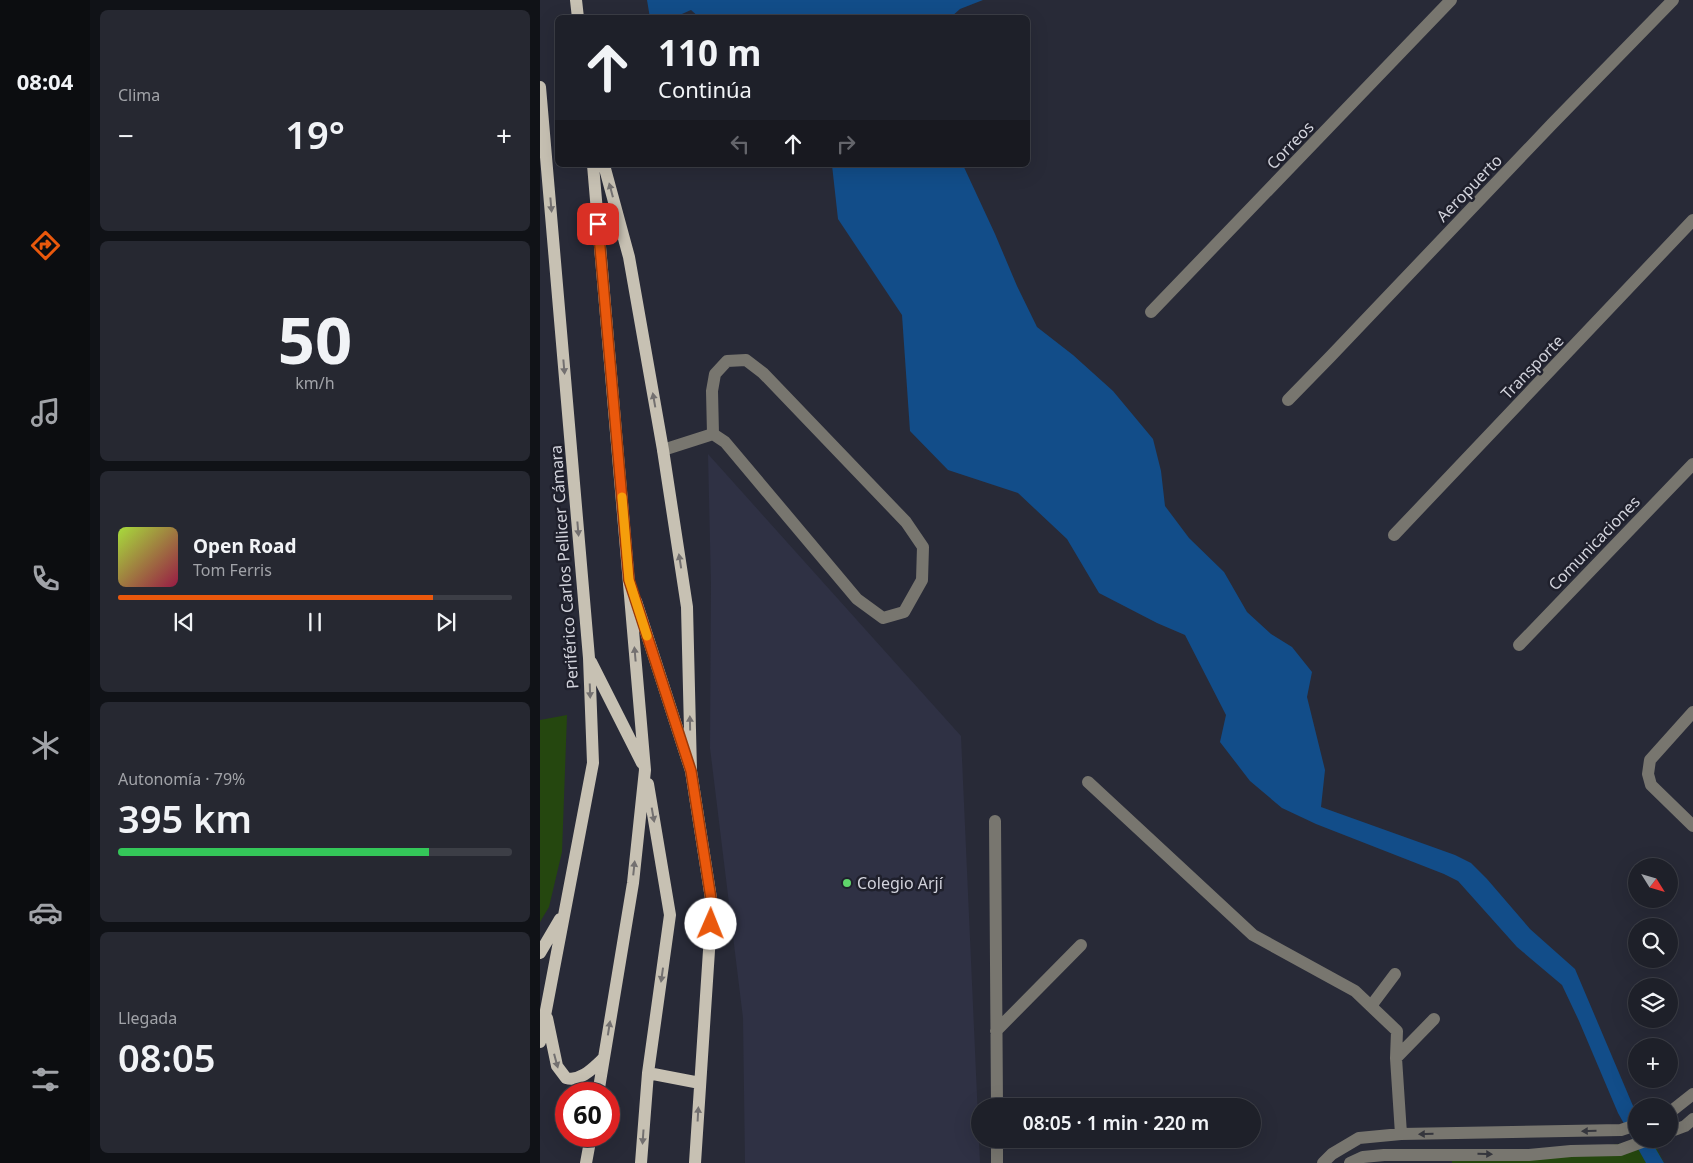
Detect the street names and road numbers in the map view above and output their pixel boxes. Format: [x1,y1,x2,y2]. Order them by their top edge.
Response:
street label: Correos [1262,116,1318,174]
street label: Aeropuerto [1431,149,1507,227]
street label: Transporte [1496,330,1568,404]
street label: Periférico Carlos Pellicer Cámara [545,444,583,690]
street label: Comunicaciones [1543,491,1645,595]

